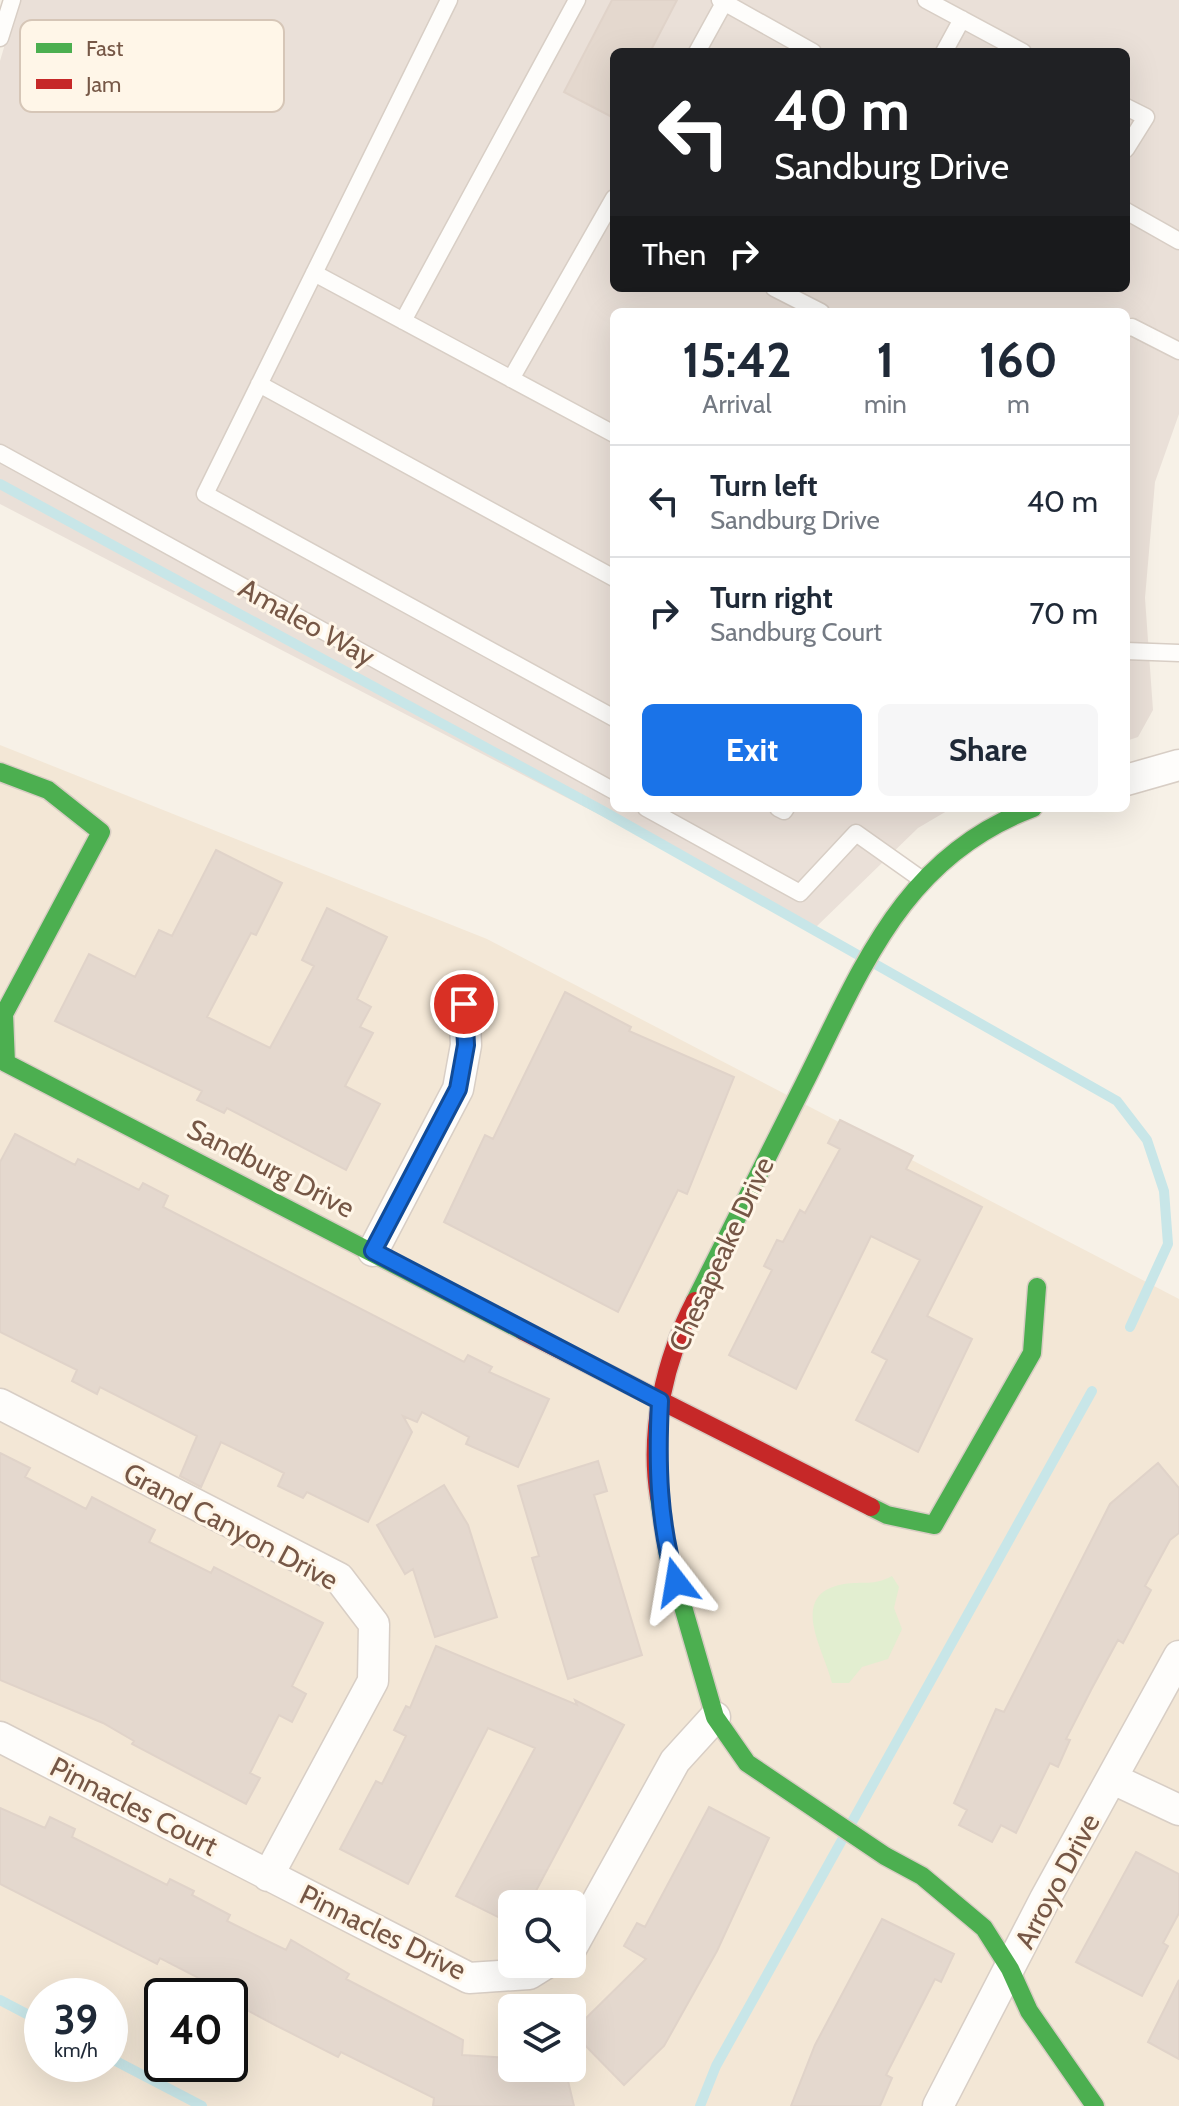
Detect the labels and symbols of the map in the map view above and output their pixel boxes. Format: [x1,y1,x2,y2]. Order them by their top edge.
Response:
legend [20,20,284,112]
text: Fast [86,35,124,62]
text: Jam [85,71,121,98]
street label: Amaleo Way [233,571,381,673]
pin [430,970,498,1038]
street label: Sandburg Drive [182,1111,360,1225]
street label: Chesapeake Drive [661,1151,781,1357]
street label: Grand Canyon Drive [118,1455,344,1597]
position arrow [634,1540,718,1624]
street label: Pinnacles Court [45,1749,223,1863]
street label: Arroyo Drive [1007,1808,1107,1954]
street label: Pinnacles Drive [294,1877,472,1987]
speed limit sign: 40 [144,1978,248,2082]

